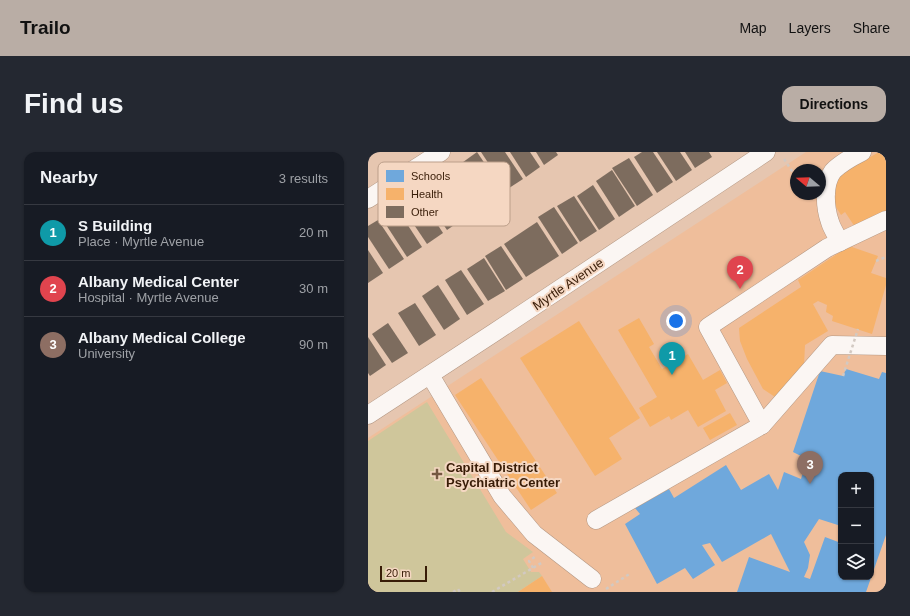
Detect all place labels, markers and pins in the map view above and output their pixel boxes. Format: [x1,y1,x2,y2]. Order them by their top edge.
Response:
pin: 2 [727,256,753,289]
pin: 1 [659,342,685,375]
pin: 3 [797,451,823,484]
place label: Capital District Psychiatric Center [446,460,560,490]
marker: Capital District Psychiatric Center [431,468,443,480]

